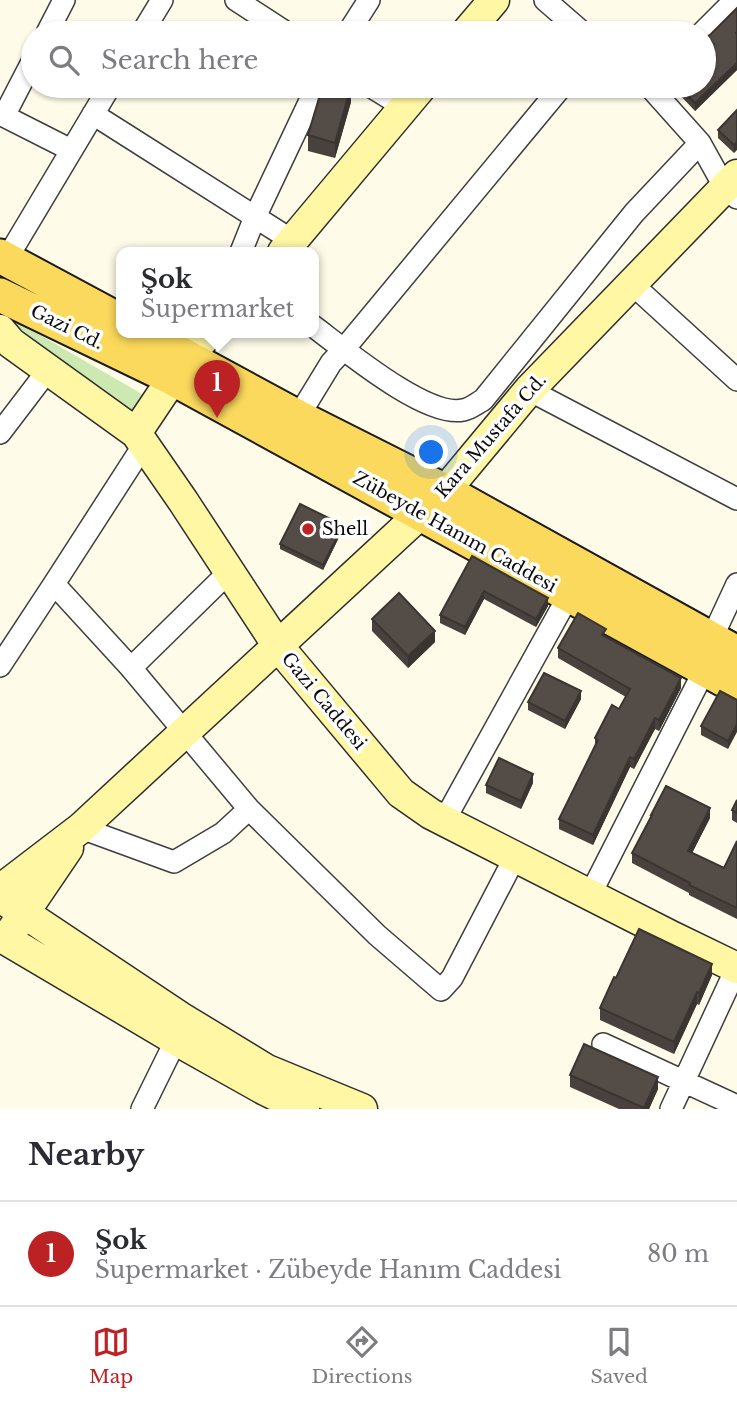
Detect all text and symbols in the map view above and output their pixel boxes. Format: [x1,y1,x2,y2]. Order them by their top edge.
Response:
search box [21,21,716,98]
icon: search [45,41,83,79]
text: Search here [101,44,258,76]
popup [116,247,319,338]
text: Şok [141,263,192,295]
text: Supermarket [141,295,294,323]
street label: Gazi Cd. [27,300,107,354]
pin: 1 [194,360,240,418]
street label: Kara Mustafa Cd. [431,369,551,503]
your location [414,435,448,469]
street label: Zübeyde Hanım Caddesi [349,467,561,597]
place label: Shell [322,518,368,540]
marker: Shell [300,521,316,537]
street label: Gazi Caddesi [277,648,371,754]
text: Nearby [28,1136,144,1173]
text: Şok [95,1224,147,1256]
text: 1 [46,1240,56,1268]
text: 80 m [647,1240,709,1268]
text: Supermarket · Zübeyde Hanım Caddesi [95,1256,561,1284]
tab: Map [89,1323,133,1388]
tab: Directions [311,1323,412,1388]
tab: Saved [591,1323,648,1388]

